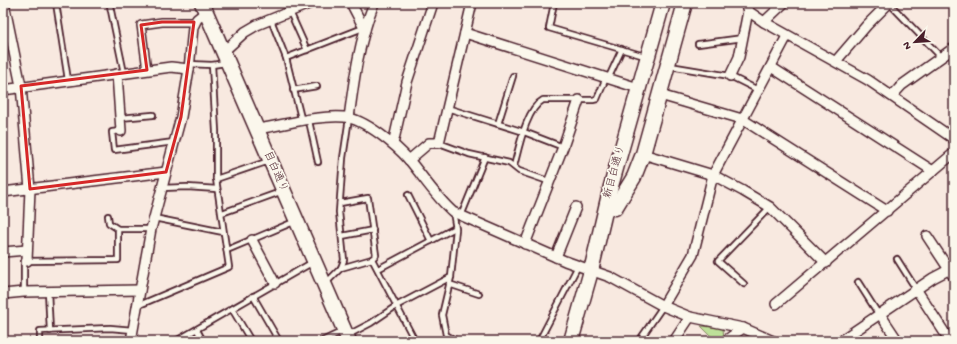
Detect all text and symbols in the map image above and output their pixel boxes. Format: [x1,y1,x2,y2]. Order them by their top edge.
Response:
north arrow [895,22,935,62]
text: N [901,40,915,51]
street label: 新目白通り [601,144,628,200]
street label: 目白通り [261,149,290,195]

